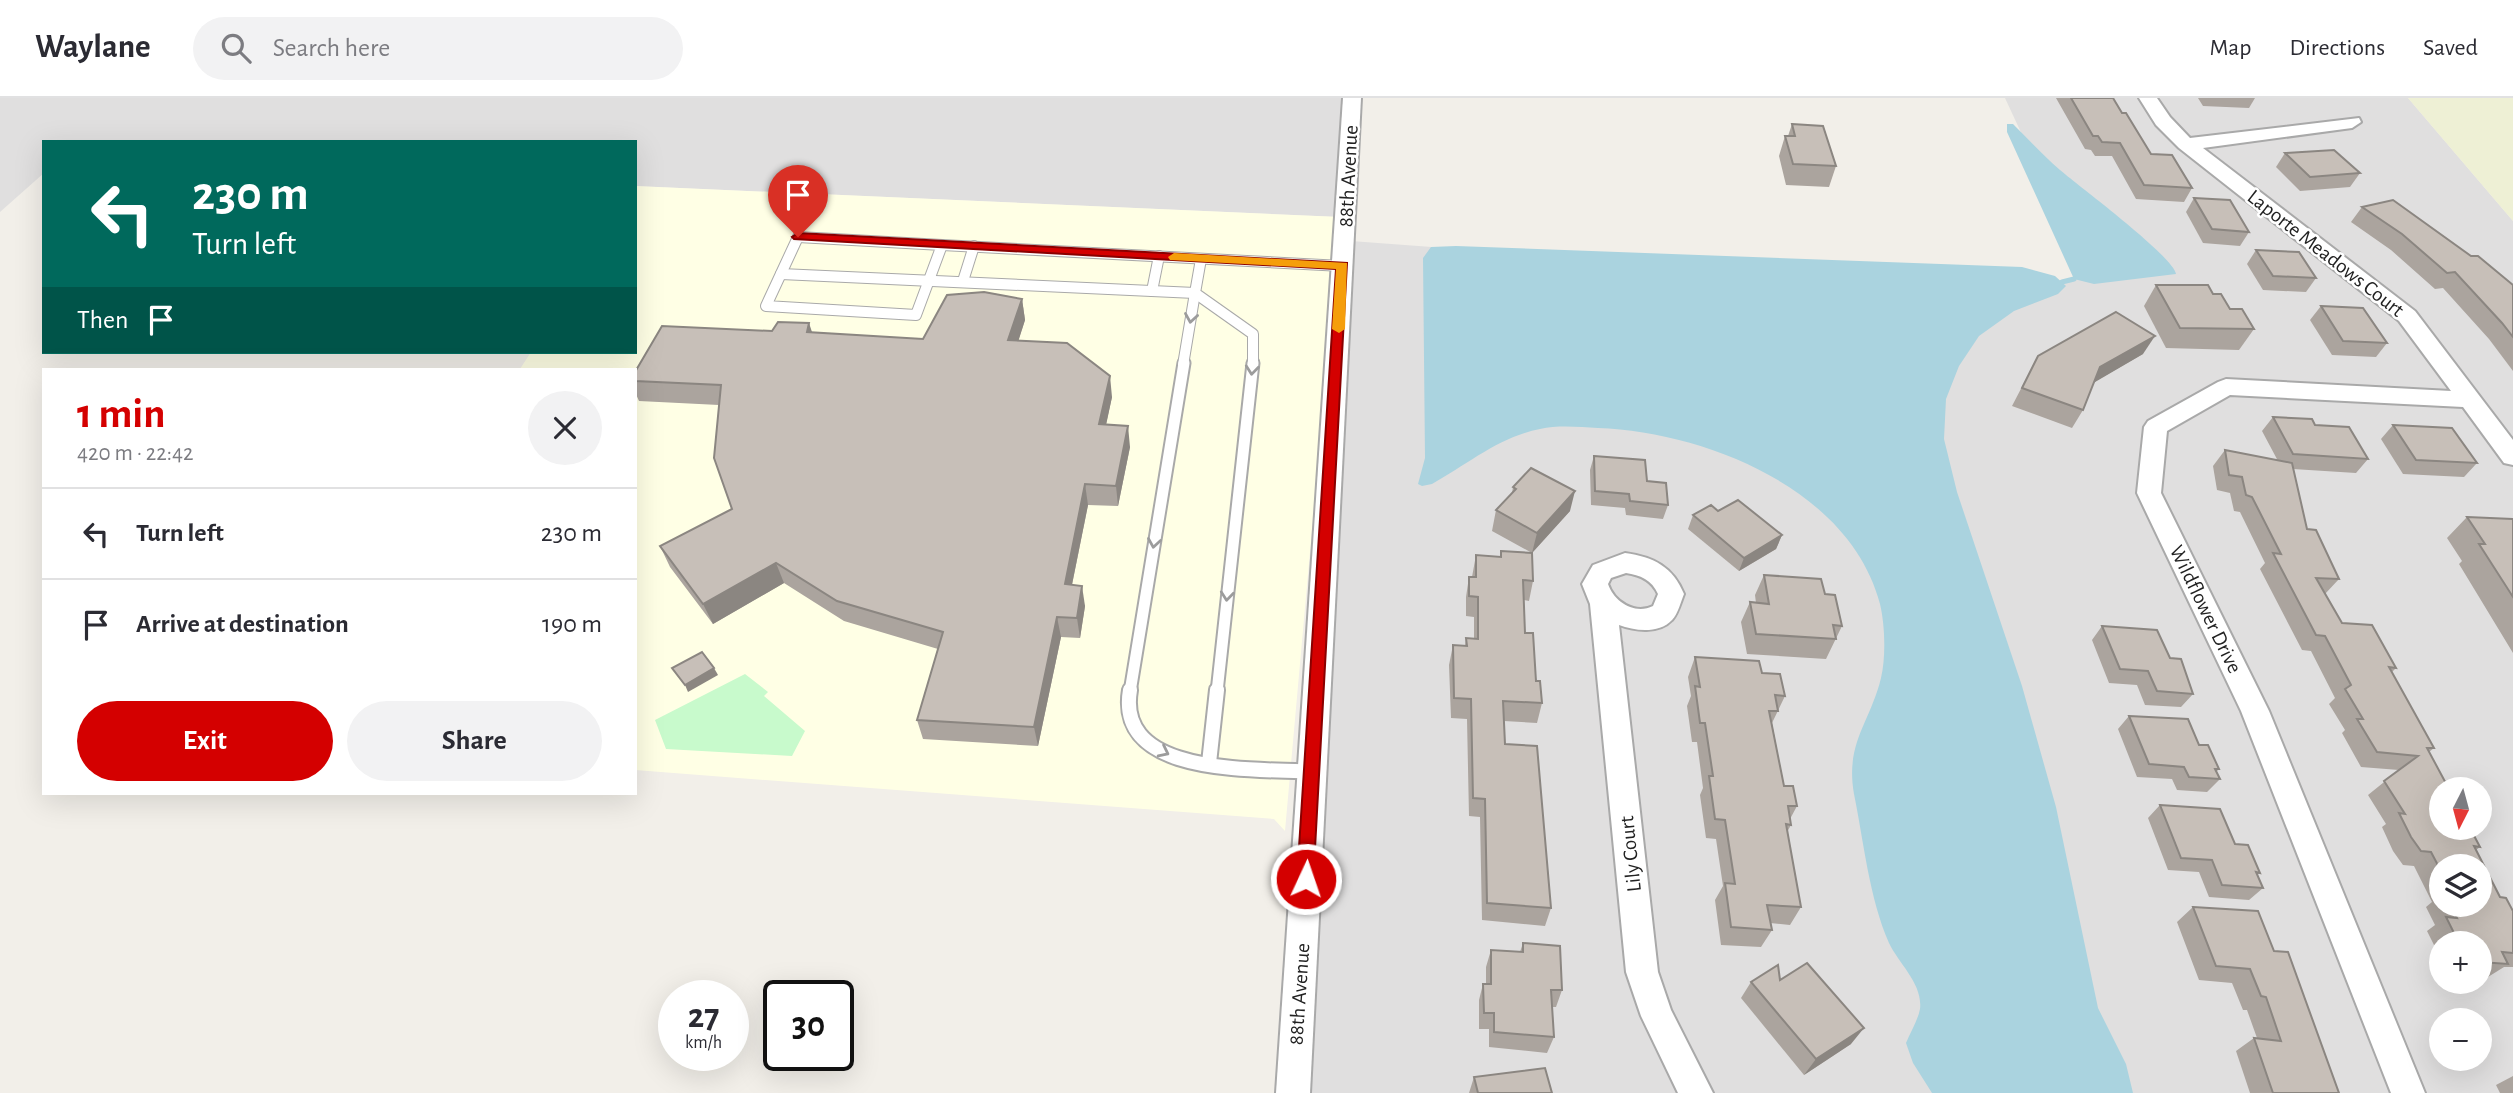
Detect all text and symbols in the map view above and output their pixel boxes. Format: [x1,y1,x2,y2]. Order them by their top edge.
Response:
search box [193,17,683,80]
icon: search [217,29,255,67]
text: Waylane [35,31,151,64]
text: Search here [273,35,390,61]
text: Map [2209,36,2251,60]
text: Directions [2289,36,2385,60]
text: Saved [2423,36,2478,60]
street label: 88th Avenue [1335,124,1362,228]
pin [768,165,828,237]
icon: left [77,168,168,259]
text: 230 m [192,170,309,219]
icon: arrive [779,176,817,214]
street label: Laporte Meadows Court [2244,186,2408,321]
text: Turn left [192,228,296,260]
icon: arrive [142,301,180,339]
text: Then [77,307,128,333]
one-way arrow [1184,312,1199,324]
one-way arrow [1245,364,1260,375]
button: close [528,391,602,465]
text: 1 min [77,393,166,435]
text: 420 m · 22:42 [77,442,193,465]
icon: left [77,515,115,553]
text: Turn left [136,520,224,546]
text: 230 m [541,520,602,546]
one-way arrow [1147,537,1162,549]
street label: Wildflower Drive [2166,542,2246,676]
one-way arrow [1220,591,1235,602]
icon: arrive [77,606,115,644]
text: Arrive at destination [136,611,349,637]
text: 190 m [542,611,602,637]
button: Exit [77,701,333,781]
button: Share [347,701,602,781]
one-way arrow [1157,744,1169,758]
north arrow [2429,777,2492,840]
map controls [2429,777,2492,1071]
street label: Lily Court [1616,815,1645,893]
position arrow [1269,842,1343,916]
button: layers [2429,854,2492,917]
button: + [2429,931,2492,994]
street label: 88th Avenue [1285,942,1314,1046]
speed limit sign: 30 [763,980,854,1071]
text: 27 [688,999,719,1034]
button: − [2429,1008,2492,1071]
text: km/h [685,1034,722,1052]

